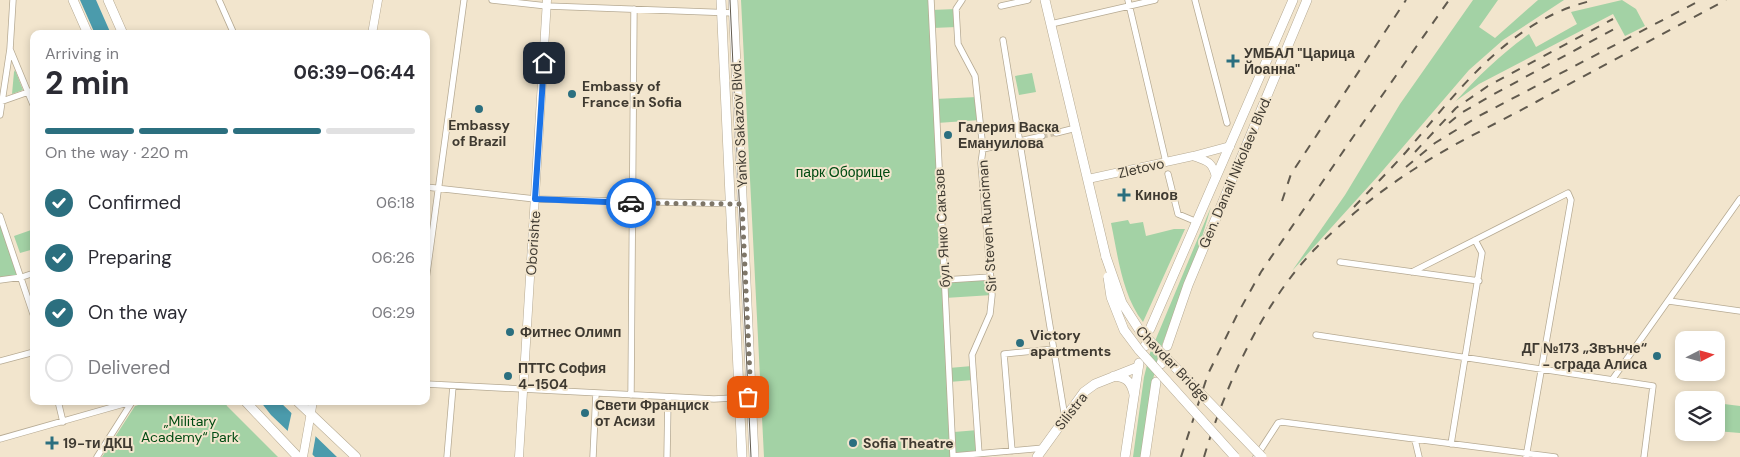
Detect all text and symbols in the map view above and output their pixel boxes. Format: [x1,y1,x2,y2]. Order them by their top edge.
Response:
pin [523,42,565,84]
text: Arriving in [45,43,119,64]
place label: УМБАЛ "Царица Йоанна" [1244,44,1355,78]
icon: home [530,49,558,77]
marker: УМБАЛ "Царица Йоанна" [1226,54,1240,68]
text: 06:39–06:44 [294,60,415,85]
street label: Yanko Sakazov Blvd. [727,60,751,188]
text: 2 min [45,62,130,104]
place label: Embassy of France in Sofia [582,77,682,111]
marker: Embassy of France in Sofia [566,88,578,100]
street label: Gen. Danail Nikolaev Blvd. [1195,93,1275,251]
marker: Embassy of Brazil [473,103,485,115]
place label: Embassy of Brazil [448,116,510,150]
place label: Галерия Васка Емануилова [958,118,1059,152]
marker: Галерия Васка Емануилова [942,129,954,141]
text: On the way · 220 m [45,142,188,163]
street label: Zletovo [1116,154,1166,182]
street label: Sir Steven Runciman [973,159,1001,293]
park label: парк Оборище [796,163,890,181]
street label: бул. Янко Сакъзов [930,168,954,288]
courier [606,178,656,228]
place label: Кинов [1135,186,1178,204]
marker: Кинов [1117,188,1131,202]
icon: check [45,189,73,217]
icon: car [617,189,645,217]
text: Confirmed [88,190,181,215]
text: 06:18 [376,192,415,213]
street label: Oborishte [522,210,544,276]
icon: check [45,244,73,272]
text: Preparing [88,245,172,270]
text: 06:26 [372,247,415,268]
icon: check [45,299,73,327]
text: On the way [88,300,188,325]
text: 06:29 [372,302,415,323]
street label: Chavdar Bridge [1132,322,1214,406]
place label: Фитнес Олимп [520,323,622,341]
marker: Фитнес Олимп [504,326,516,338]
place label: Victory apartments [1030,326,1111,360]
north arrow [1675,331,1725,381]
map controls [1675,331,1725,441]
marker: Victory apartments [1014,337,1026,349]
place label: ДГ №173 „Звънче“ - сграда Алиса [1522,339,1647,373]
marker: ДГ №173 „Звънче“ - сграда Алиса [1651,350,1663,362]
text: Delivered [88,355,170,380]
place label: ПТТС София 4-1504 [518,359,606,393]
marker: ПТТС София 4-1504 [502,370,514,382]
pin [727,376,769,418]
icon: bag [734,383,762,411]
street label: Silistra [1051,389,1091,433]
button: layers [1675,391,1725,441]
place label: Свети Франциск от Асизи [595,396,710,430]
marker: Свети Франциск от Асизи [579,407,591,419]
park label: „Military Academy“ Park [141,412,239,446]
place label: 19-ти ДКЦ [63,434,133,452]
place label: Sofia Theatre [863,434,954,452]
marker: 19-ти ДКЦ [45,436,59,450]
marker: Sofia Theatre [847,437,859,449]

